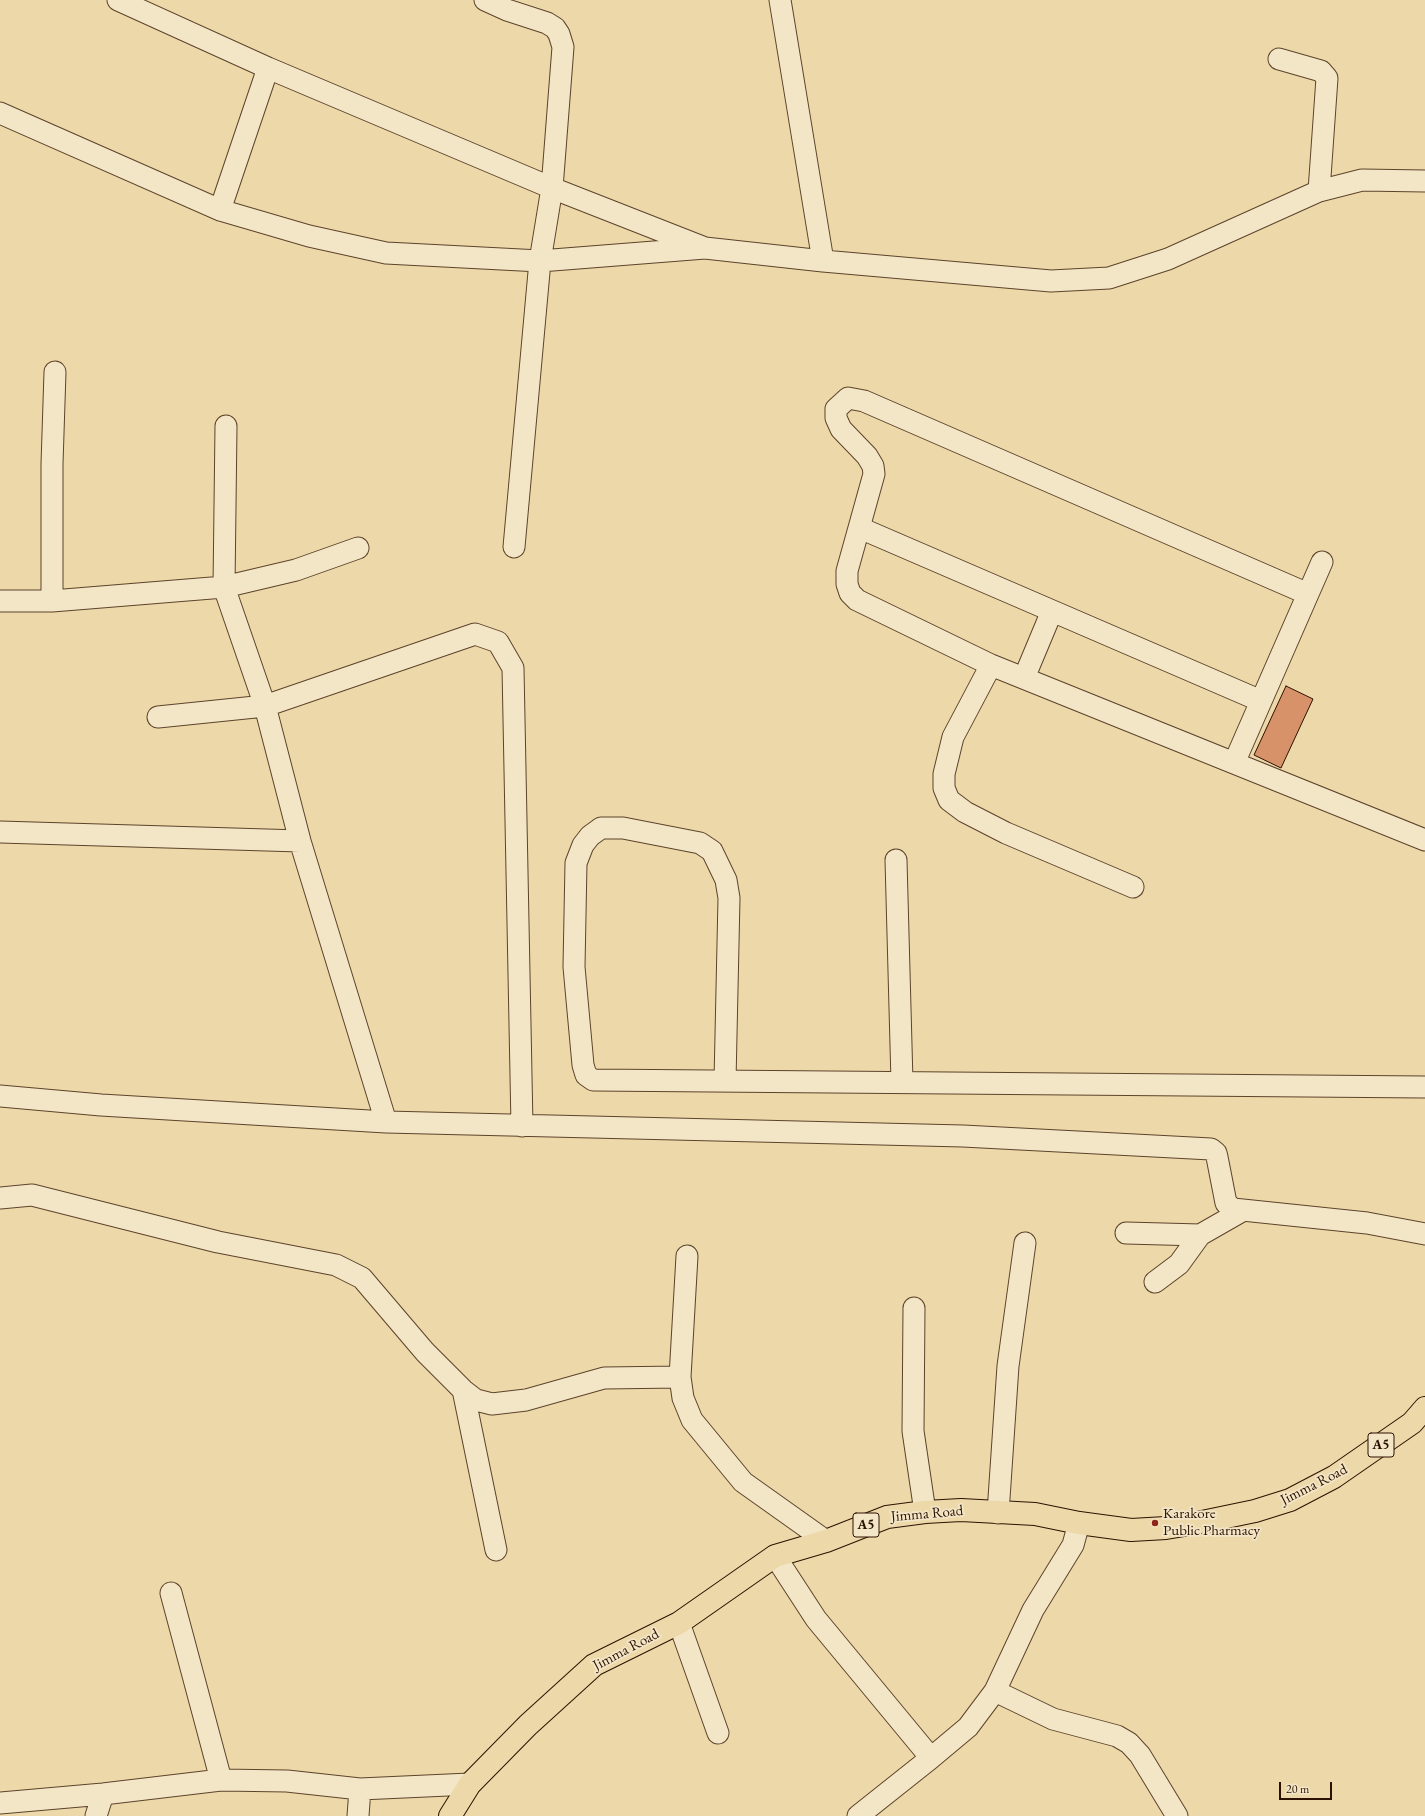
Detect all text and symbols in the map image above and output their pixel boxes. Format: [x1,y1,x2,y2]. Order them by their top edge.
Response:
road number: A5 [1368,1433,1394,1457]
street label: Jimma Road [1278,1461,1350,1509]
street label: Jimma Road [890,1502,964,1526]
place label: Karakore Public Pharmacy [1163,1505,1260,1540]
road number: A5 [853,1513,879,1537]
marker: Karakore Public Pharmacy [1150,1518,1160,1528]
street label: Jimma Road [590,1625,662,1675]
scale bar [1281,1774,1334,1800]
text: 20 m [1286,1781,1309,1797]

